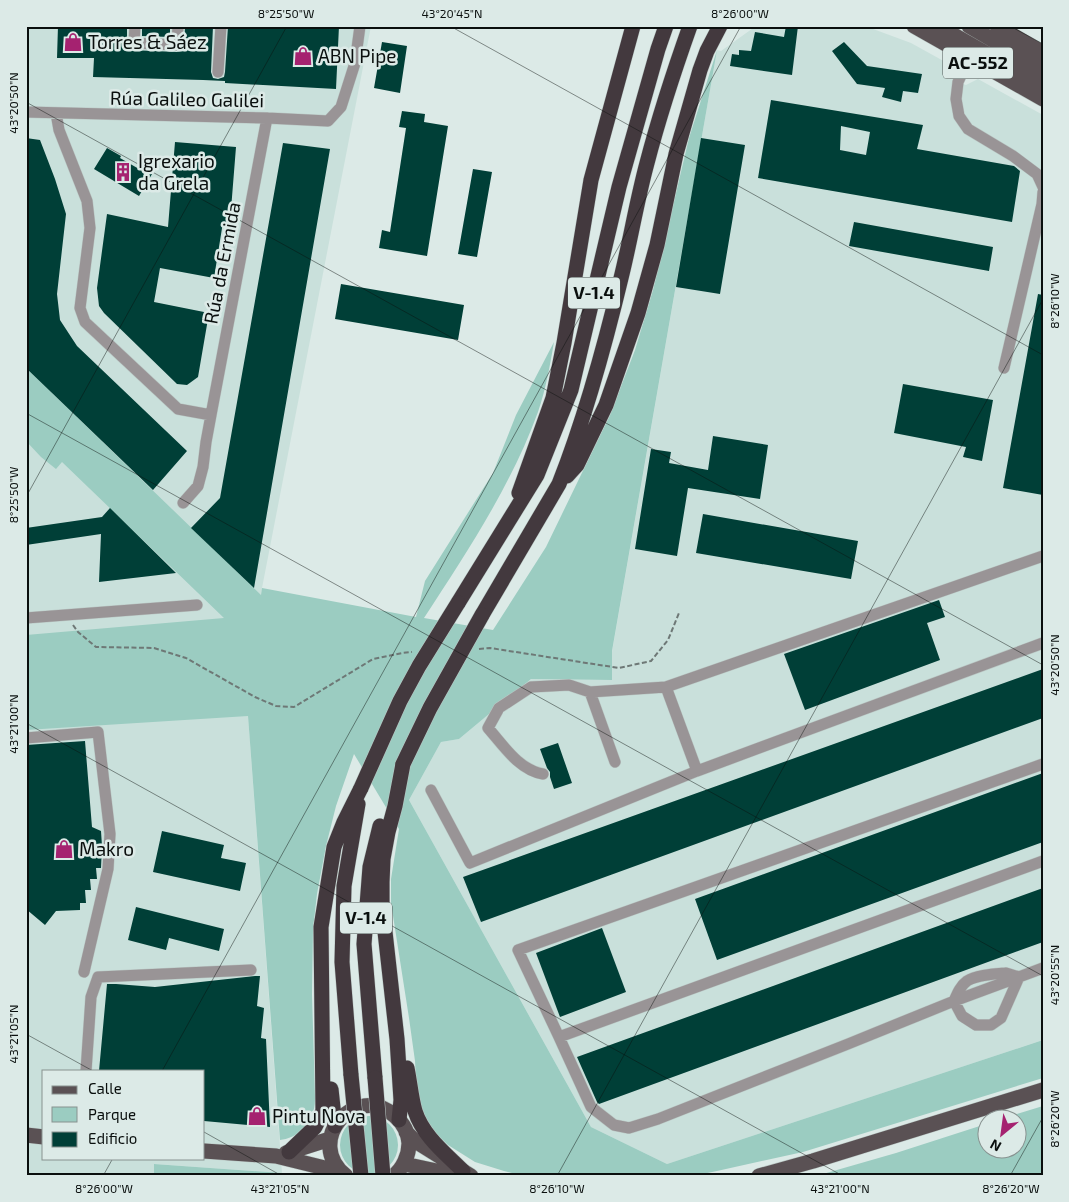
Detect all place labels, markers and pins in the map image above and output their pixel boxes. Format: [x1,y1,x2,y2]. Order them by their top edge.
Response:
place label: Torres & Sáez [88,30,207,53]
shop icon: Torres & Sáez [62,31,84,53]
place label: ABN Pipe [318,44,396,67]
shop icon: ABN Pipe [292,45,314,67]
place label: Igrexario da Grela [138,149,215,194]
building icon: Igrexario da Grela [112,161,134,183]
place label: Makro [79,837,134,860]
shop icon: Makro [53,838,75,860]
place label: Pintu Nova [272,1104,366,1127]
shop icon: Pintu Nova [246,1105,268,1127]

